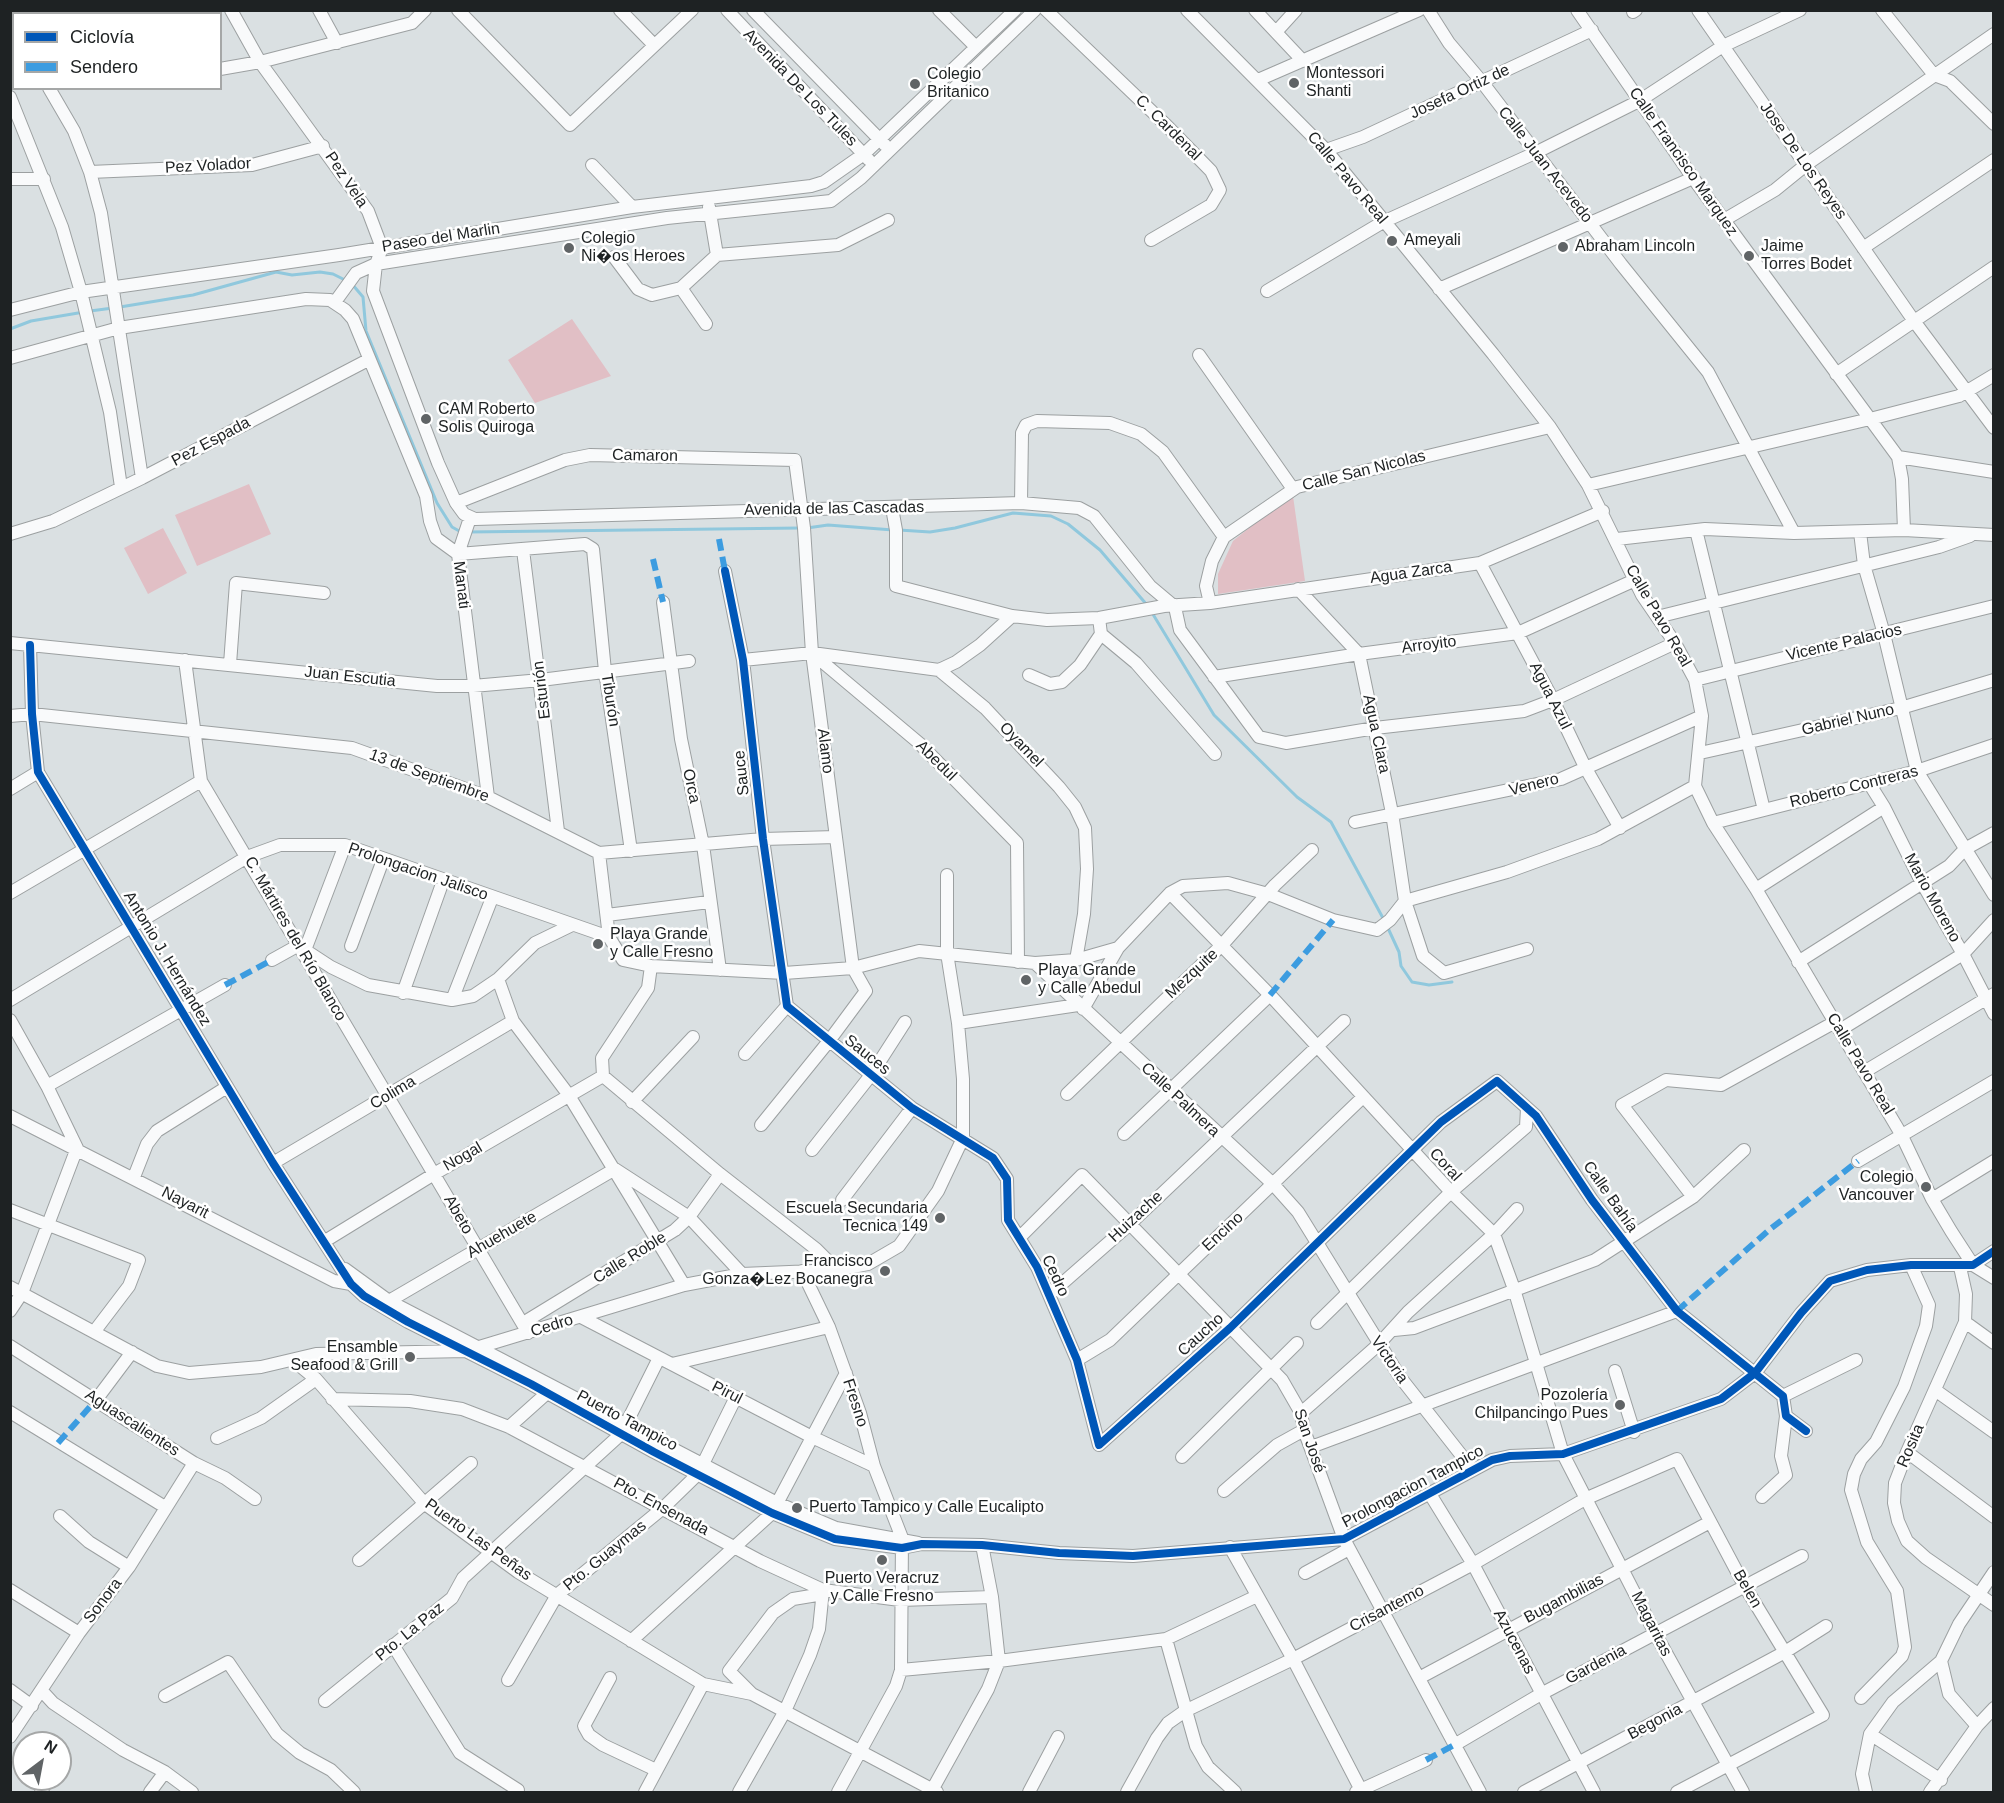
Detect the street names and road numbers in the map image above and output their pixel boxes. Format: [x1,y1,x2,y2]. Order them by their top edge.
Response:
street label: Avenida De Los Tules [739,25,861,151]
street label: Josefa Ortiz de [1407,61,1513,123]
street label: Calle Francisco Marquez [1624,84,1742,240]
street label: C. Cardenal [1131,91,1205,165]
street label: Jose De Los Reyes [1755,99,1851,223]
street label: Calle Juan Acevedo [1494,103,1596,227]
street label: Calle Pavo Real [1303,128,1391,228]
street label: Pez Vela [320,148,372,212]
street label: Pez Volador [164,154,252,178]
street label: Paseo del Marlin [381,219,501,257]
street label: Pez Espada [168,413,254,471]
street label: Camaron [612,446,678,466]
street label: Calle San Nicolas [1300,446,1428,496]
street label: Avenida de las Cascadas [744,498,924,520]
street label: Agua Zarca [1369,558,1453,588]
street label: Manati [449,560,473,610]
street label: Calle Pavo Real [1621,562,1695,670]
street label: Vicente Palacios [1784,620,1904,666]
street label: Arroyito [1400,632,1458,658]
street label: Agua Azul [1525,659,1575,733]
street label: Esturión [529,660,555,720]
street label: Juan Escutia [303,663,397,691]
street label: Tiburón [596,672,624,728]
street label: Agua Clara [1358,693,1394,775]
street label: Gabriel Nuno [1800,700,1896,740]
street label: Oyamel [995,719,1047,771]
street label: Alamo [813,727,837,775]
street label: Abedul [912,737,960,785]
street label: 13 de Septiembre [366,745,492,807]
street label: Sauce [730,749,754,797]
street label: Roberto Contreras [1788,762,1920,812]
street label: Orca [678,767,704,805]
street label: Venero [1507,770,1561,800]
street label: Prolongacion Jalisco [345,839,491,905]
street label: Mario Moreno [1900,850,1964,946]
street label: C. Mártires del Río Blanco [240,853,350,1025]
street label: Antonio J. Hernández [119,888,215,1030]
street label: Mezquite [1162,945,1222,1003]
street label: Calle Pavo Real [1822,1010,1898,1118]
street label: Sauces [840,1031,894,1079]
street label: Calle Palmera [1137,1059,1223,1141]
street label: Colima [367,1072,419,1114]
street label: Nogal [440,1138,486,1176]
street label: Coral [1425,1144,1465,1186]
street label: Calle Bahía [1578,1158,1642,1236]
street label: Nayarit [158,1183,212,1223]
street label: Huizache [1105,1187,1167,1247]
street label: Abeto [439,1192,477,1238]
street label: Ahuehuete [464,1207,540,1263]
street label: Encino [1199,1208,1247,1256]
street label: Calle Roble [590,1228,670,1288]
street label: Cedro [1037,1252,1073,1300]
street label: Caucho [1174,1309,1228,1361]
street label: Cedro [528,1310,576,1342]
street label: Victoria [1366,1333,1412,1387]
street label: Fresno [838,1376,872,1430]
street label: Pirul [708,1377,746,1409]
street label: Aguascalientes [81,1385,183,1461]
street label: Puerto Tampico [573,1386,681,1456]
street label: San José [1289,1406,1329,1476]
street label: Rosita [1893,1421,1929,1471]
street label: Prolongacion Tampico [1339,1442,1487,1532]
street label: Pto. Ensenada [610,1474,712,1540]
street label: Puerto Las Peñas [421,1495,535,1585]
street label: Pto. Guaymas [560,1517,650,1595]
street label: Belen [1728,1566,1766,1612]
street label: Bugambilias [1521,1570,1607,1628]
street label: Sonora [80,1575,126,1627]
street label: Crisantemo [1346,1581,1428,1637]
street label: Magaritas [1626,1588,1676,1660]
street label: Pto. La Paz [372,1599,448,1665]
street label: Azucenas [1489,1606,1539,1678]
street label: Gardenia [1562,1641,1630,1689]
street label: Begonia [1625,1700,1685,1744]

